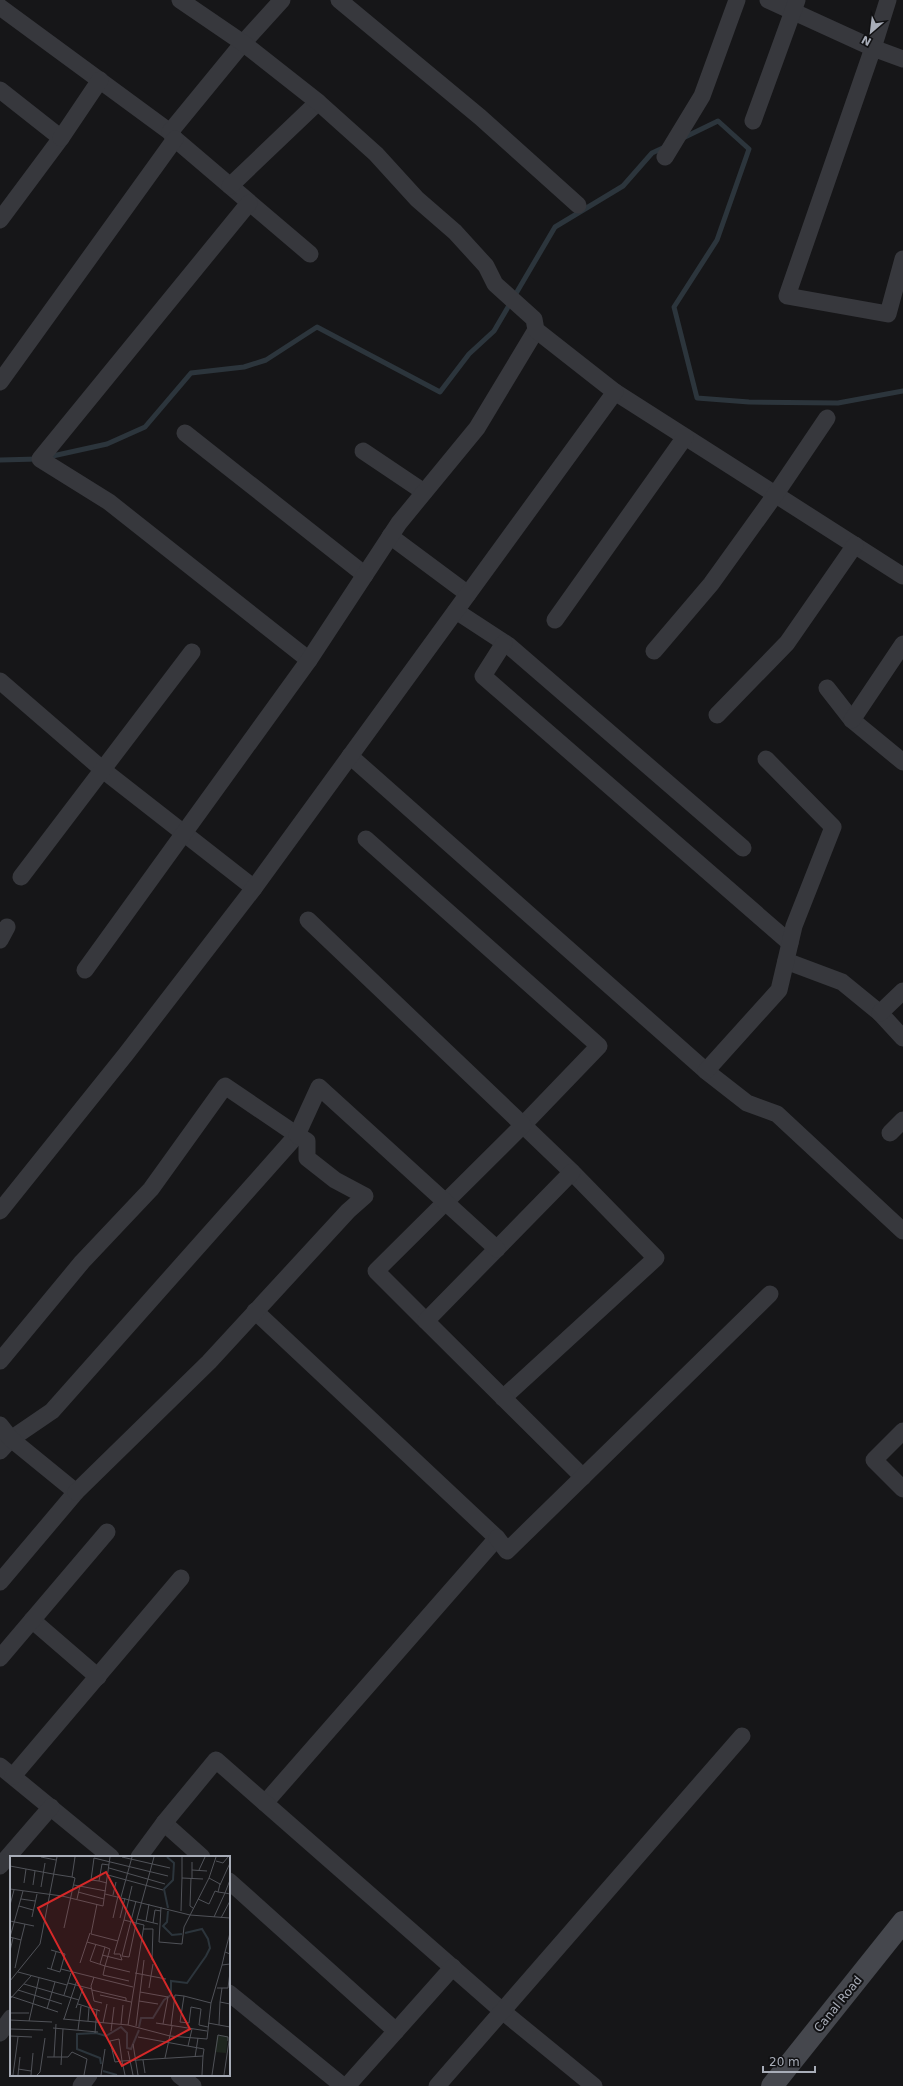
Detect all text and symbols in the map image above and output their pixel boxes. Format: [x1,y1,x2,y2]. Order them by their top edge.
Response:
north arrow [851,12,891,52]
text: N [859,32,874,48]
inset map [10,1856,230,2076]
street label: Canal Road [811,1973,865,2035]
scale bar [763,2048,815,2074]
text: 20 m [769,2055,800,2069]

